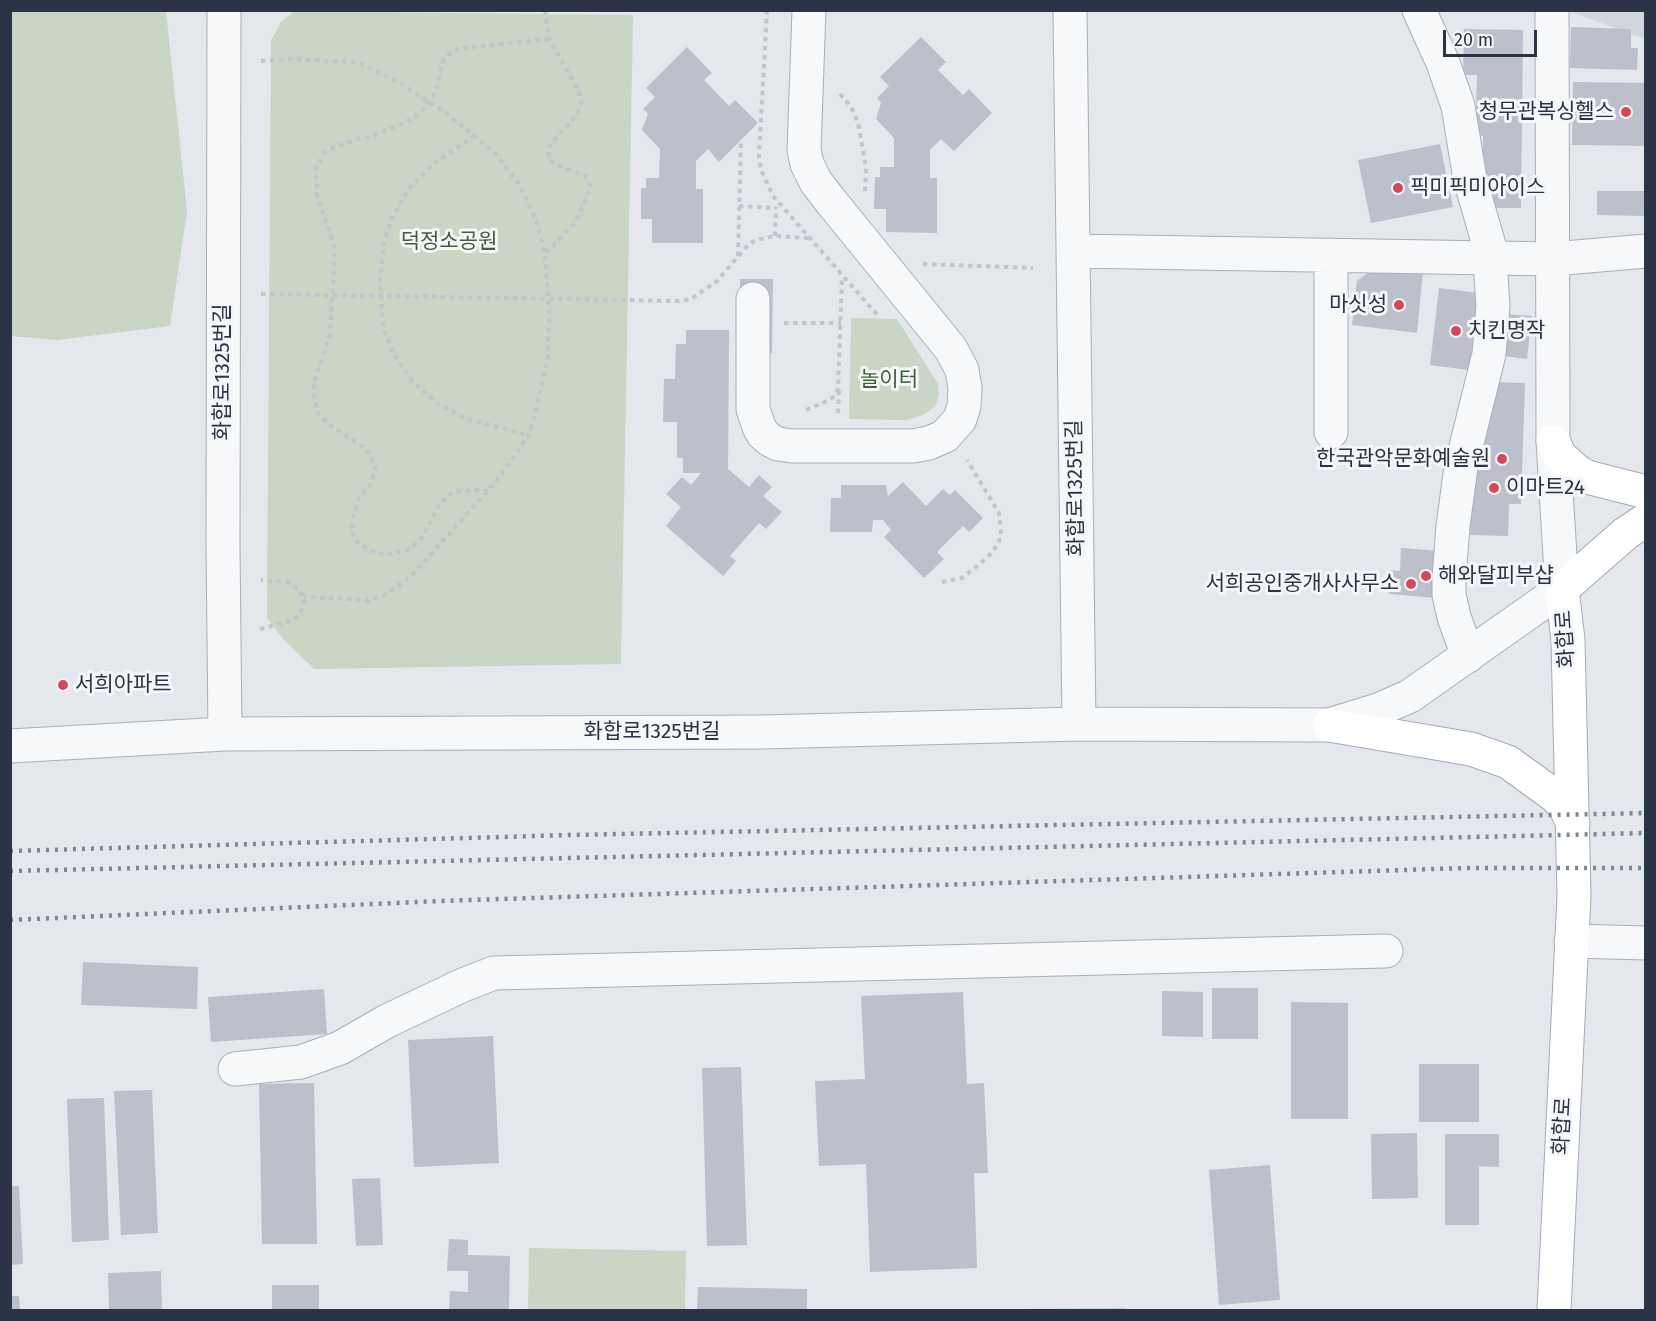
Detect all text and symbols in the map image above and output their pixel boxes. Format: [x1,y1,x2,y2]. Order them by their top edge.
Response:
scale bar [1446,18,1540,56]
text: 20 m [1454,29,1493,51]
place label: 청무관복싱헬스 [1479,99,1614,125]
marker: 청무관복싱헬스 [1619,105,1633,119]
place label: 픽미픽미아이스 [1410,175,1545,201]
marker: 픽미픽미아이스 [1391,181,1405,195]
park label: 덕정소공원 [401,229,497,255]
place label: 마싯성 [1329,292,1387,318]
marker: 마싯성 [1392,298,1406,312]
street label: 화합로1325번길 [210,304,236,440]
place label: 치킨명작 [1468,318,1545,344]
marker: 치킨명작 [1449,324,1463,338]
park label: 놀이터 [860,367,918,393]
street label: 화합로1325번길 [1062,419,1090,557]
place label: 한국관악문화예술원 [1316,446,1490,472]
marker: 한국관악문화예술원 [1495,452,1509,466]
place label: 이마트24 [1506,475,1585,501]
marker: 이마트24 [1487,481,1501,495]
place label: 해와달피부샵 [1438,563,1554,589]
marker: 해와달피부샵 [1419,569,1433,583]
place label: 서희공인중개사사무소 [1206,571,1399,597]
marker: 서희공인중개사사무소 [1404,577,1418,591]
street label: 화합로 [1551,609,1581,669]
place label: 서희아파트 [75,672,172,698]
marker: 서희아파트 [56,678,70,692]
street label: 화합로1325번길 [584,719,720,745]
street label: 화합로 [1549,1096,1577,1156]

